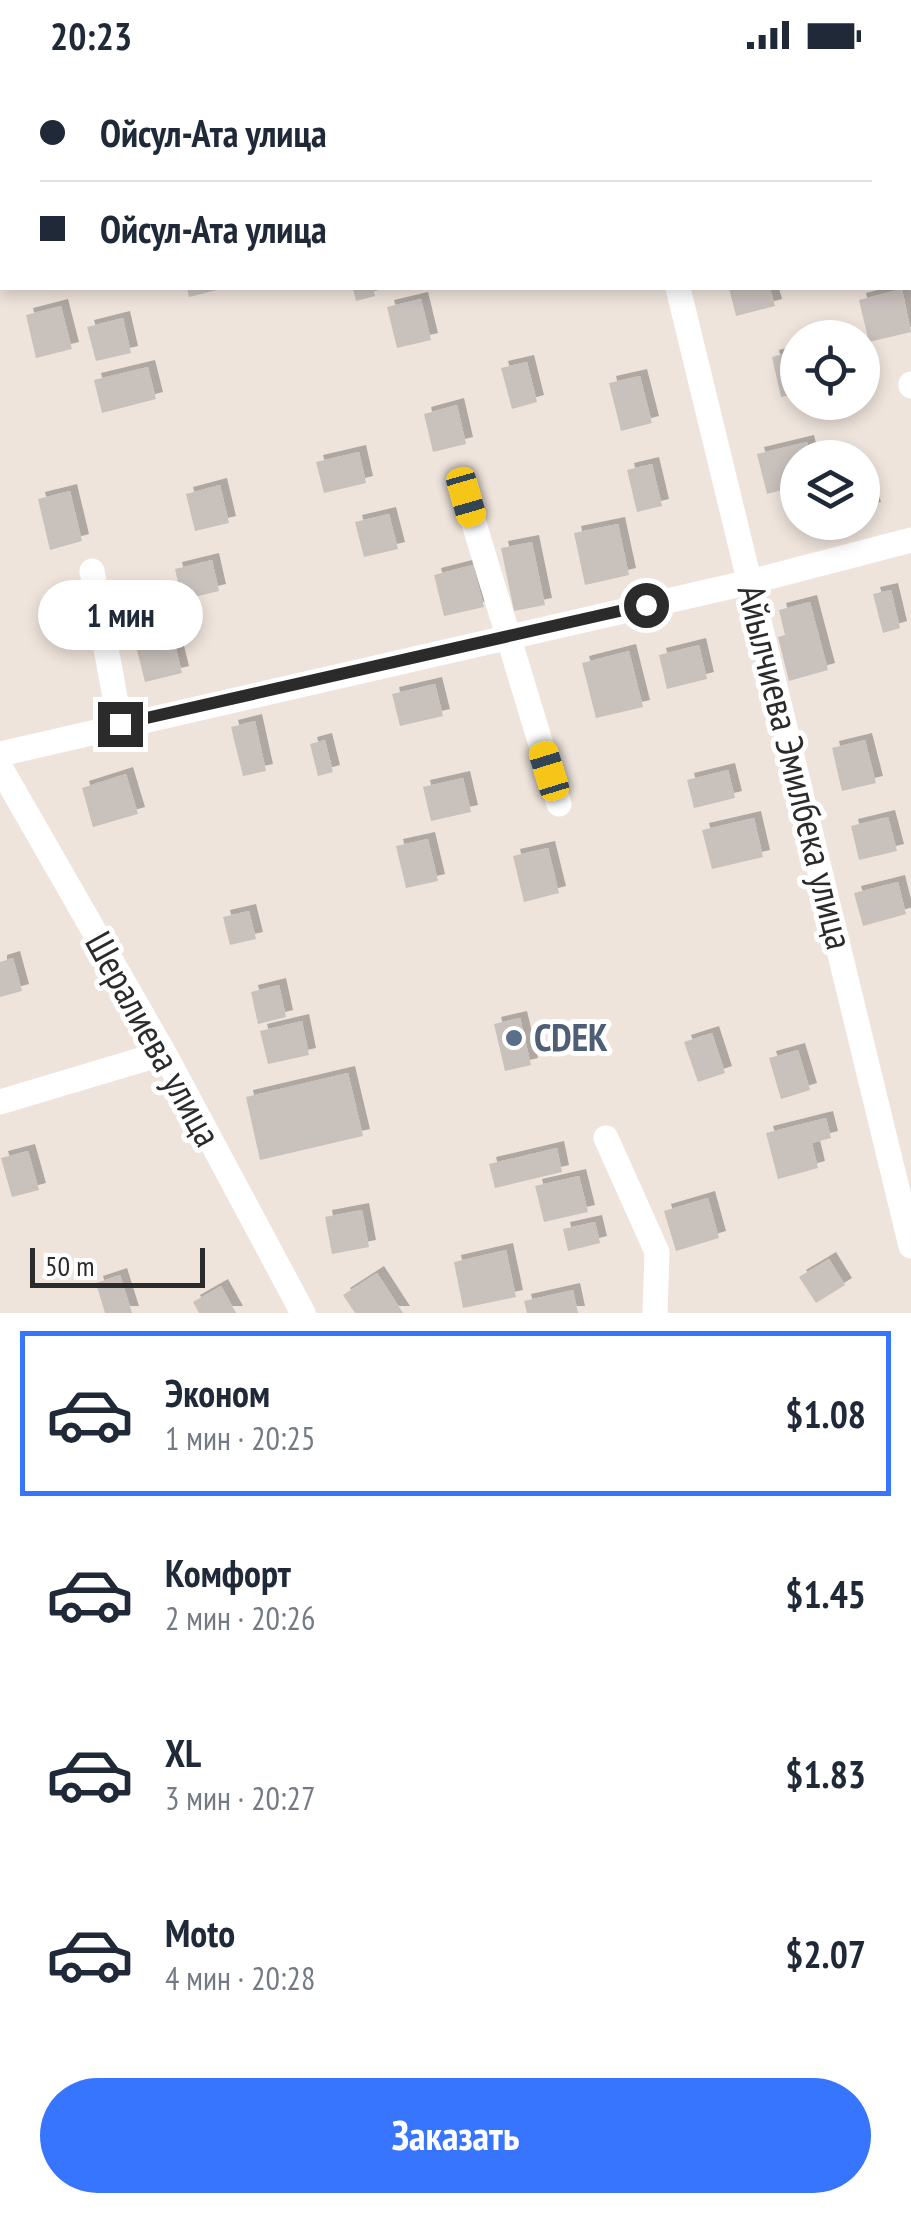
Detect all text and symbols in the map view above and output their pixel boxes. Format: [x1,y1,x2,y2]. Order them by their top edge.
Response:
text: 20:23 [50,11,132,60]
text: Ойсул-Ата улица [100,108,327,157]
text: Ойсул-Ата улица [100,204,327,253]
map controls [780,320,880,540]
button: locate [780,320,880,420]
button: layers [780,440,880,540]
car [443,464,489,530]
callout: 1 мин [38,579,202,649]
street label: Айылчиева Эмилбека улица [727,579,865,954]
route start [624,583,669,628]
text: 1 мин [86,594,155,636]
route end [98,702,143,747]
car [526,738,572,804]
street label: Шералиева улица [75,922,233,1154]
place label: CDEK [534,1012,608,1061]
marker: CDEK [503,1027,525,1049]
scale bar [30,1243,205,1288]
text: 50 m [45,1247,94,1284]
text: Эконом [165,1368,270,1417]
icon: car [45,1369,135,1459]
text: $1.08 [785,1389,866,1438]
text: 1 мин · 20:25 [165,1417,315,1459]
text: Комфорт [165,1548,291,1597]
icon: car [45,1549,135,1639]
text: $1.45 [785,1569,866,1618]
text: 2 мин · 20:26 [165,1597,315,1639]
text: XL [165,1728,201,1777]
icon: car [45,1729,135,1819]
text: $1.83 [785,1749,866,1798]
text: 3 мин · 20:27 [165,1777,315,1819]
text: Moto [165,1908,235,1957]
icon: car [45,1909,135,1999]
text: $2.07 [785,1929,866,1978]
text: 4 мин · 20:28 [165,1957,315,1999]
button: Заказать [40,2078,871,2193]

